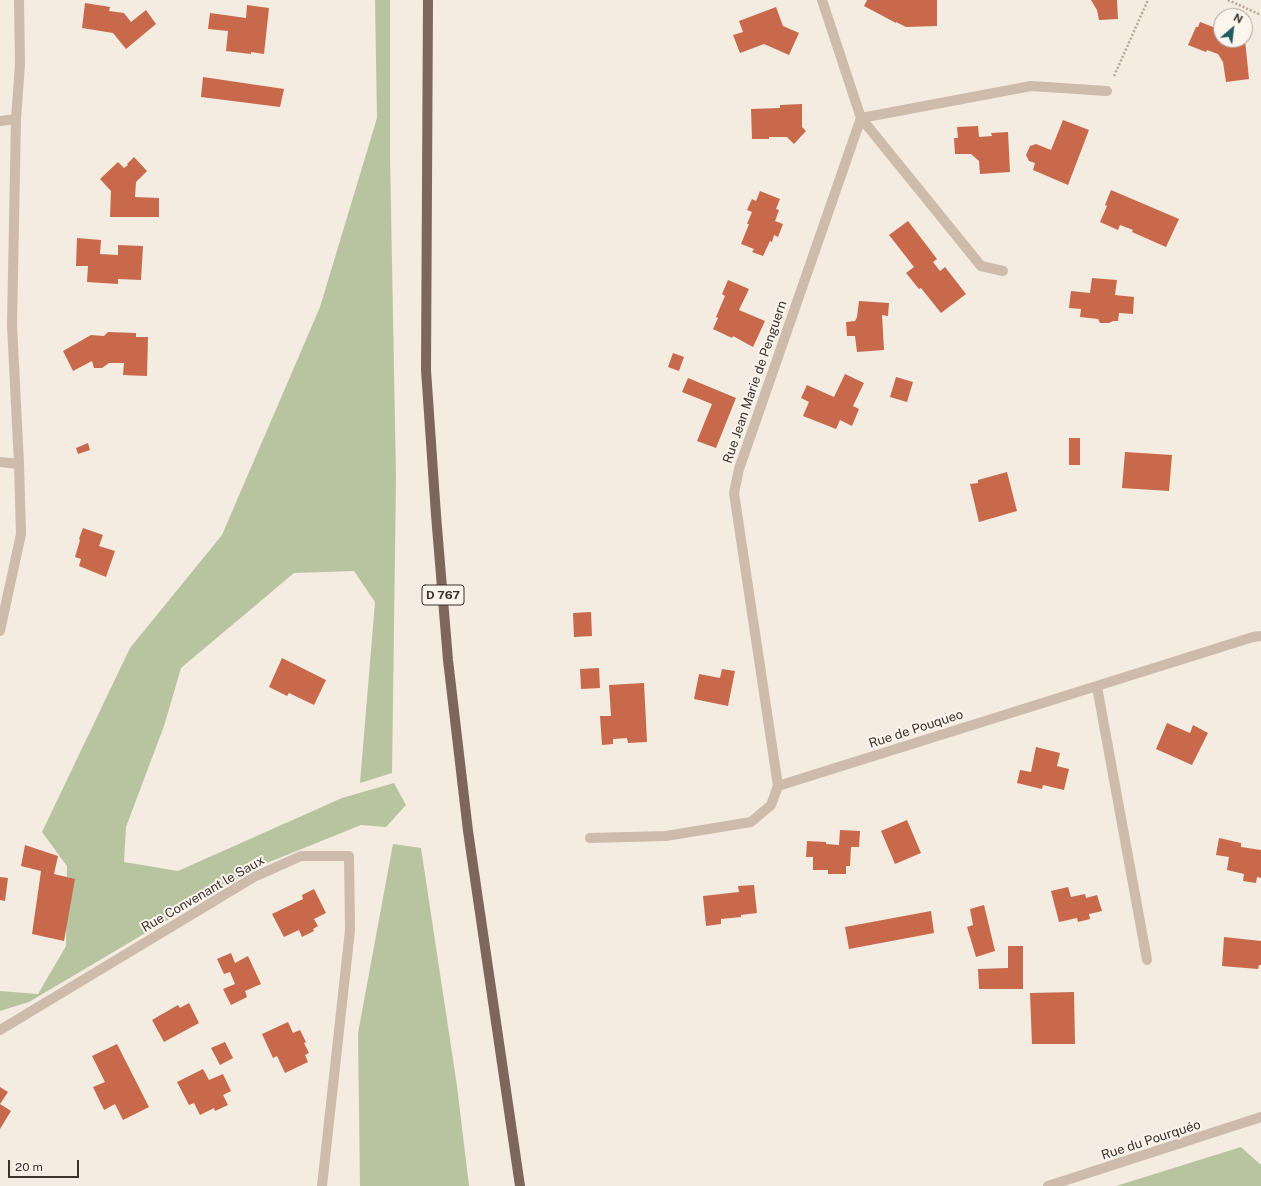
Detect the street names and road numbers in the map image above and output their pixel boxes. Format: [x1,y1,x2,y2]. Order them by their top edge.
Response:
street label: Rue Jean Marie de Penguern [720,299,790,465]
road number: D 767 [422,585,464,605]
street label: Rue de Pouqueo [867,706,965,752]
street label: Rue Convenant le Saux [139,852,267,936]
street label: Rue du Pourquéo [1099,1117,1203,1163]

